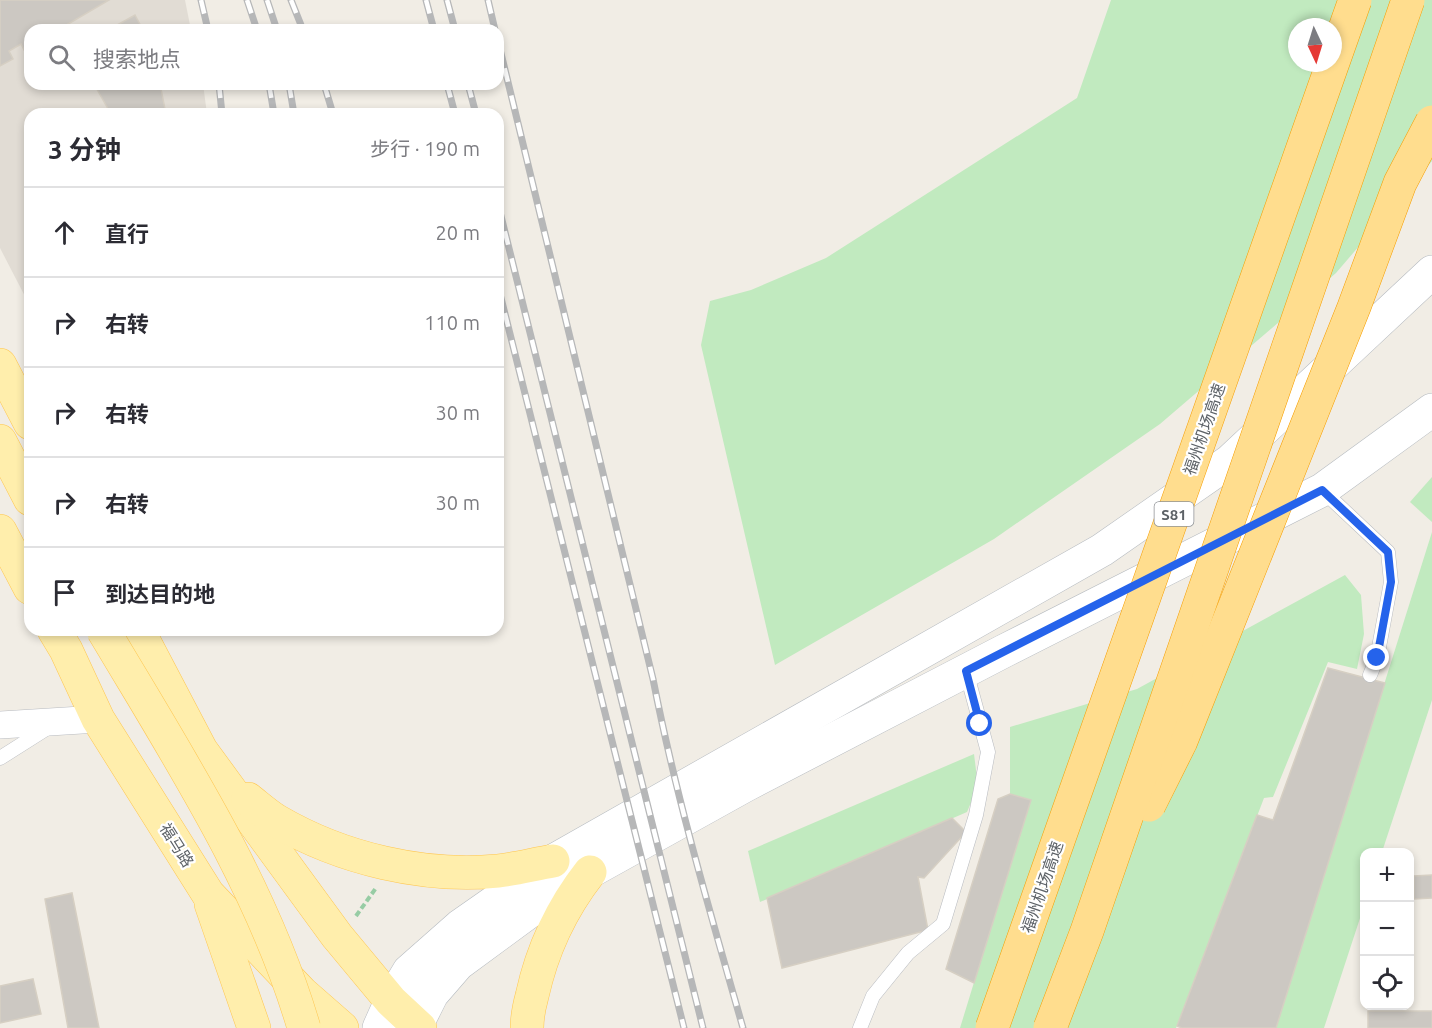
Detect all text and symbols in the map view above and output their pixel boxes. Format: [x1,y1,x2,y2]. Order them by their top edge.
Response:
north arrow [1288,18,1342,72]
search box [24,24,504,90]
icon: search [45,41,78,74]
text: 搜索地点 [93,46,181,71]
text: 3 分钟 [48,135,121,164]
text: 步行 · 190 m [370,137,480,160]
icon: ahead [48,216,81,249]
text: 直行 [105,221,149,246]
text: 20 m [436,221,480,244]
icon: right [48,306,81,339]
text: 右转 [105,311,149,336]
text: 110 m [424,311,480,334]
street label: 福州机场高速 [1180,381,1228,477]
icon: right [48,396,81,429]
text: 右转 [105,401,149,426]
text: 30 m [436,401,480,424]
icon: right [48,486,81,519]
text: 右转 [105,491,149,516]
text: 30 m [436,491,480,514]
road number: S81 [1154,502,1194,526]
icon: arrive [48,576,81,609]
text: 到达目的地 [105,581,215,606]
route end [1363,644,1389,670]
route start [966,710,992,736]
street label: 福马路 [157,820,197,870]
street label: 福州机场高速 [1018,839,1066,935]
map controls [1360,848,1414,1010]
button: + [1360,848,1414,902]
button: − [1360,902,1414,956]
button: locate [1360,956,1414,1010]

